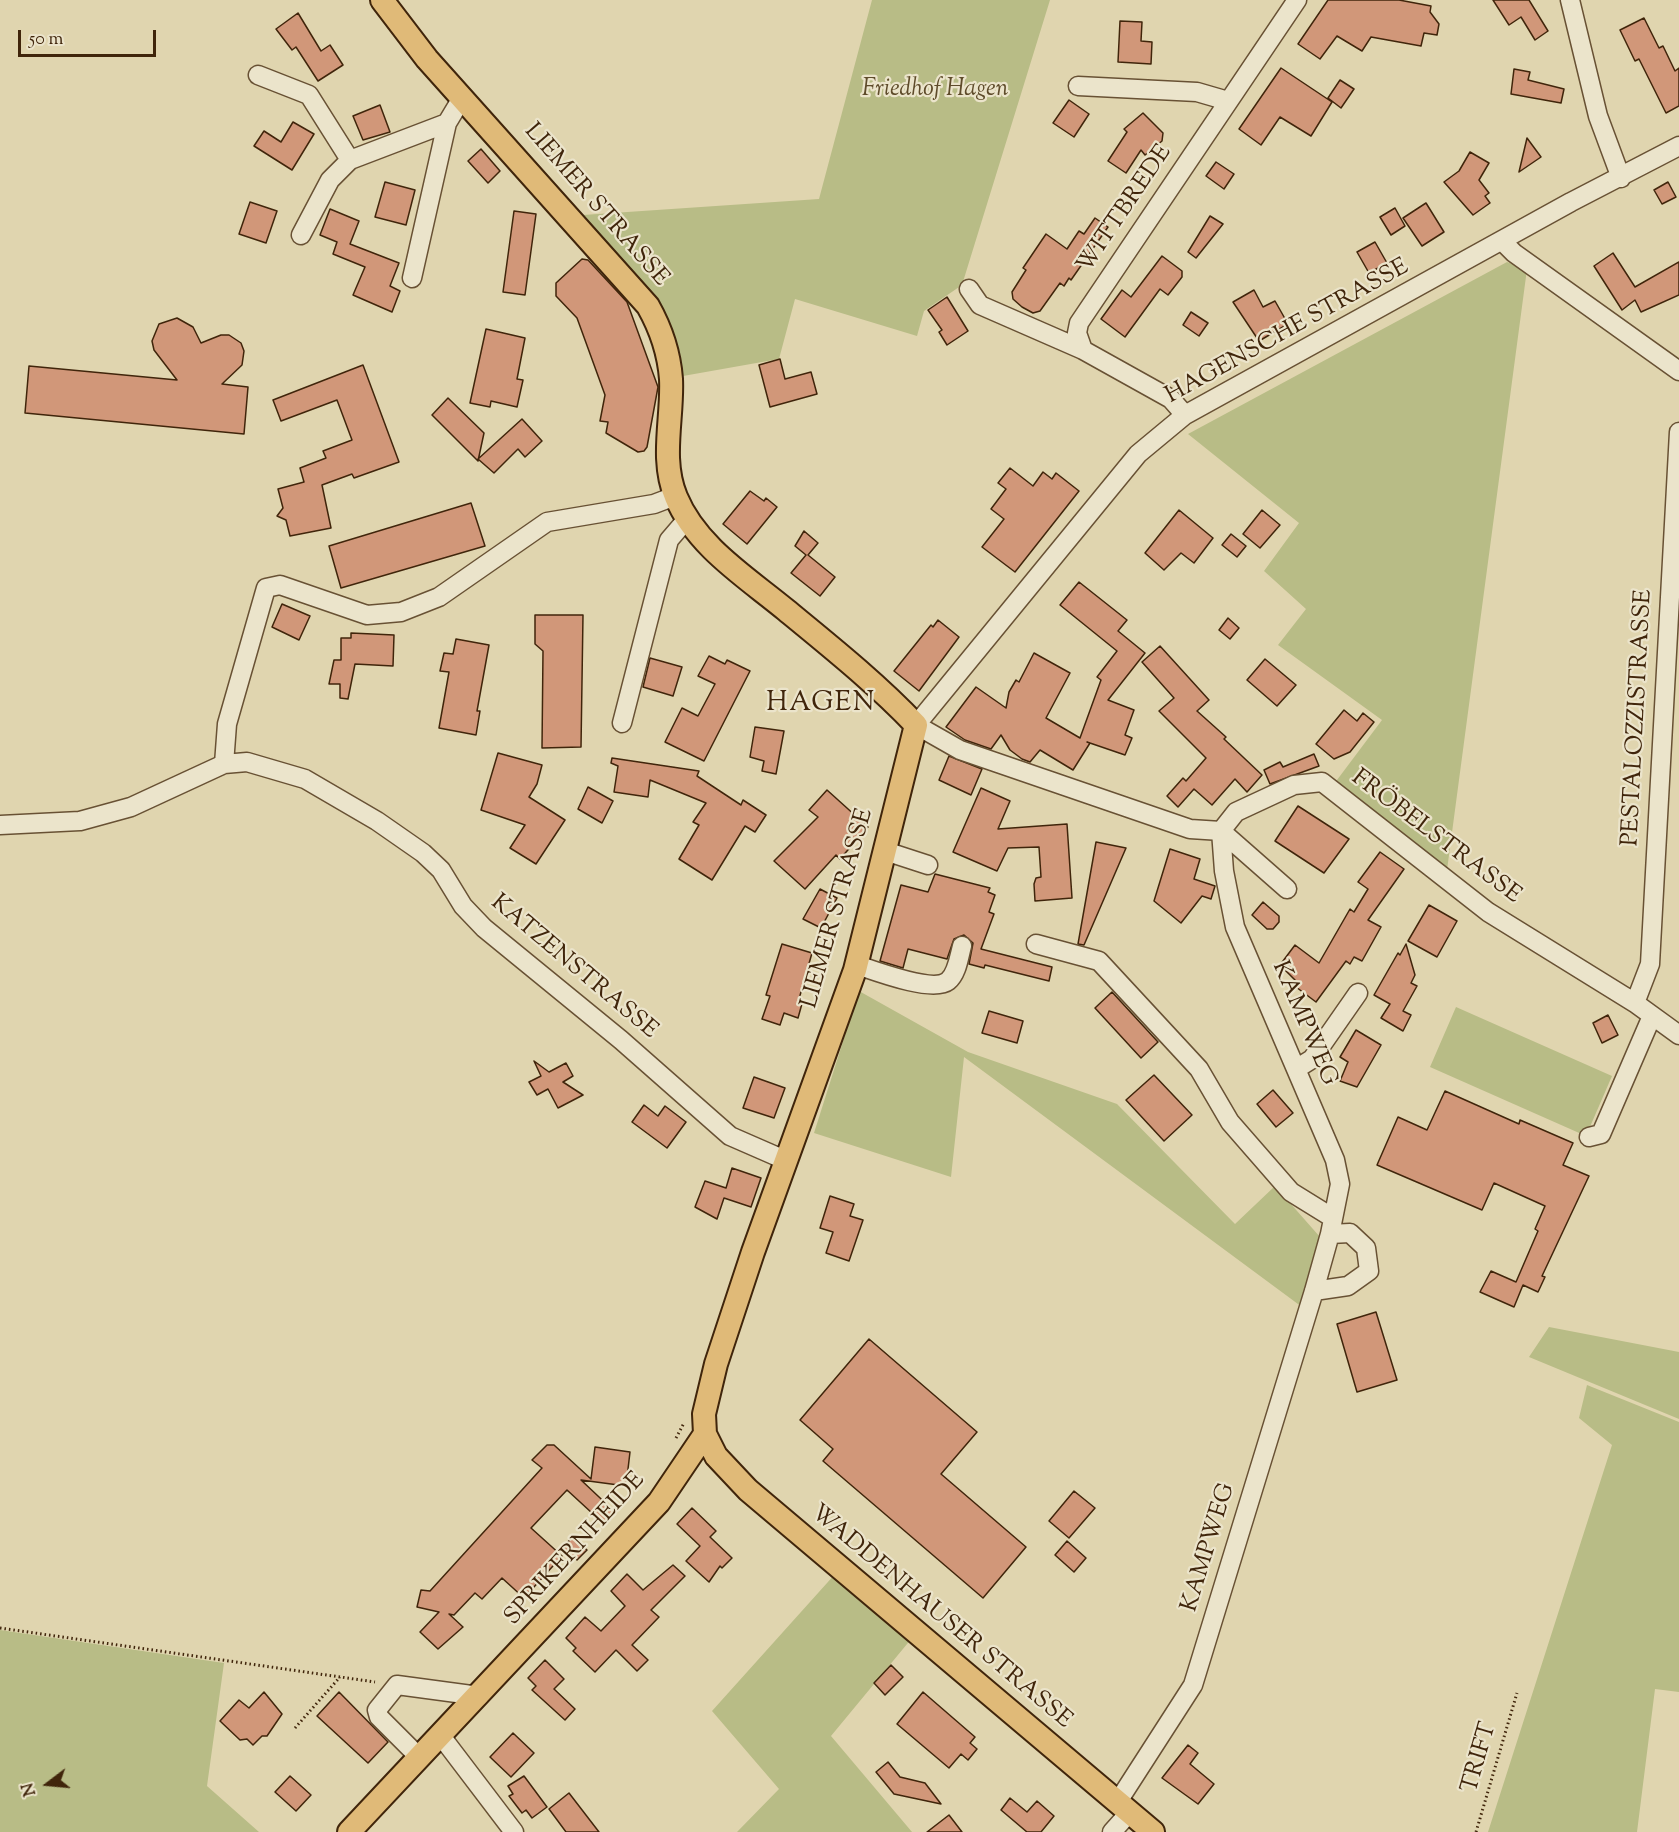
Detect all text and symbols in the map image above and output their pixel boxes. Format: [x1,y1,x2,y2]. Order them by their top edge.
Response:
scale bar [21,18,159,56]
text: 50 m [29,27,63,53]
park label: Friedhof Hagen [862,77,1008,105]
street label: LIEMER STRASSE [516,119,674,293]
street label: WITTBREDE [1073,140,1179,280]
street label: HAGENSCHE STRASSE [1161,254,1415,412]
street label: PESTALOZZISTRASSE [1618,589,1660,847]
district label: HAGEN [766,689,876,721]
street label: FRÖBELSTRASSE [1344,765,1526,911]
street label: LIEMER STRASSE [797,806,881,1012]
street label: KATZENSTRASSE [484,890,662,1046]
street label: KAMPWEG [1264,957,1342,1091]
street label: SPRIKERNHEIDE [500,1468,652,1632]
street label: KAMPWEG [1177,1480,1243,1616]
street label: WADDENHAUSER STRASSE [803,1500,1077,1736]
street label: TRIFT [1457,1719,1505,1797]
north arrow [18,1754,78,1814]
text: N [17,1780,43,1798]

